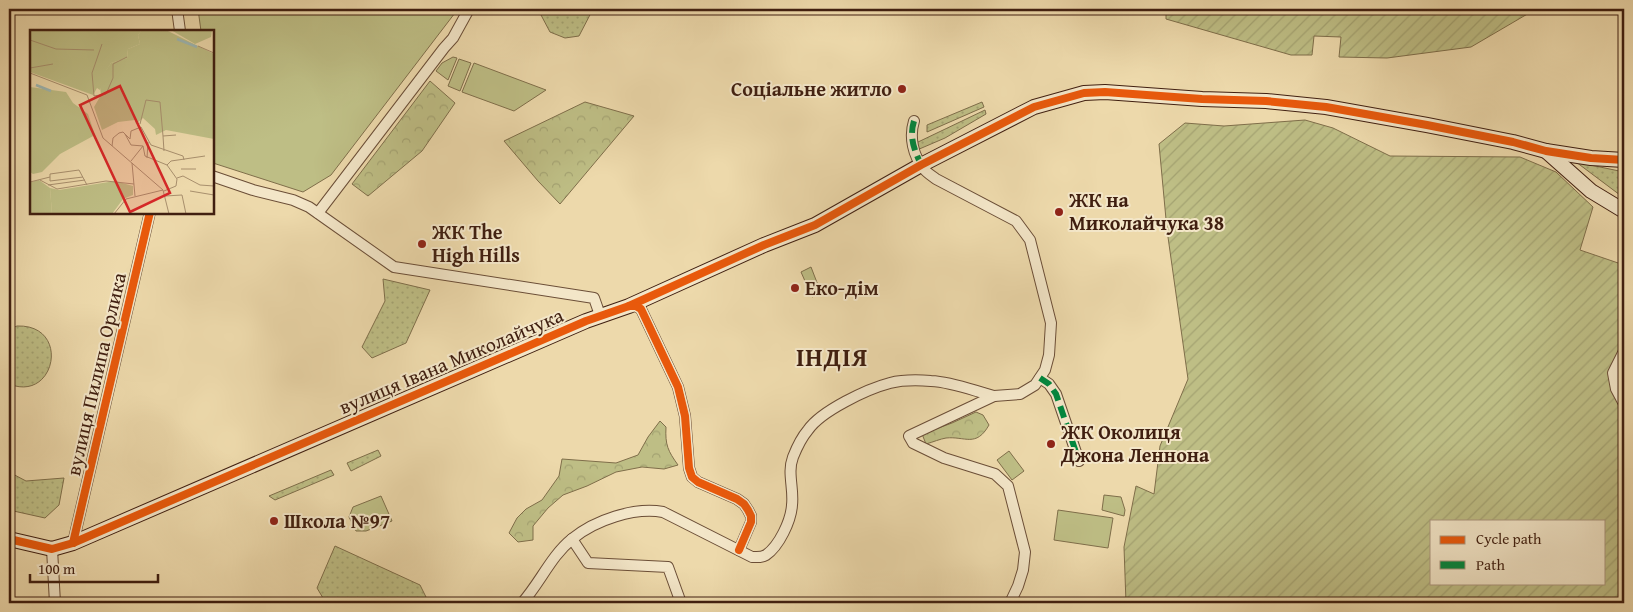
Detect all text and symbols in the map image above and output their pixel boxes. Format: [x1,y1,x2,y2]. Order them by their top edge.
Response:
inset map [30,30,214,214]
place label: Соціальне житло [731,74,892,103]
marker: Соціальне житло [896,83,908,95]
place label: ЖК на Миколайчука 38 [1068,185,1224,237]
marker: ЖК на Миколайчука 38 [1053,206,1065,218]
place label: ЖК The High Hills [431,217,520,269]
marker: ЖК The High Hills [416,238,428,250]
street label: вулиця Пилипа Орлика [58,269,133,478]
place label: Еко-дім [805,273,879,302]
marker: Еко-дім [789,282,801,294]
street label: вулиця Івана Миколайчука [334,300,568,421]
district label: ІНДІЯ [796,339,868,375]
place label: ЖК Околиця Джона Леннона [1060,417,1210,469]
marker: ЖК Околиця Джона Леннона [1045,438,1057,450]
place label: Школа №97 [284,506,390,535]
marker: Школа №97 [268,515,280,527]
legend [1430,520,1606,584]
text: Cycle path [1476,528,1542,549]
scale bar [30,552,158,584]
text: Path [1476,554,1505,575]
text: 100 m [38,558,76,579]

